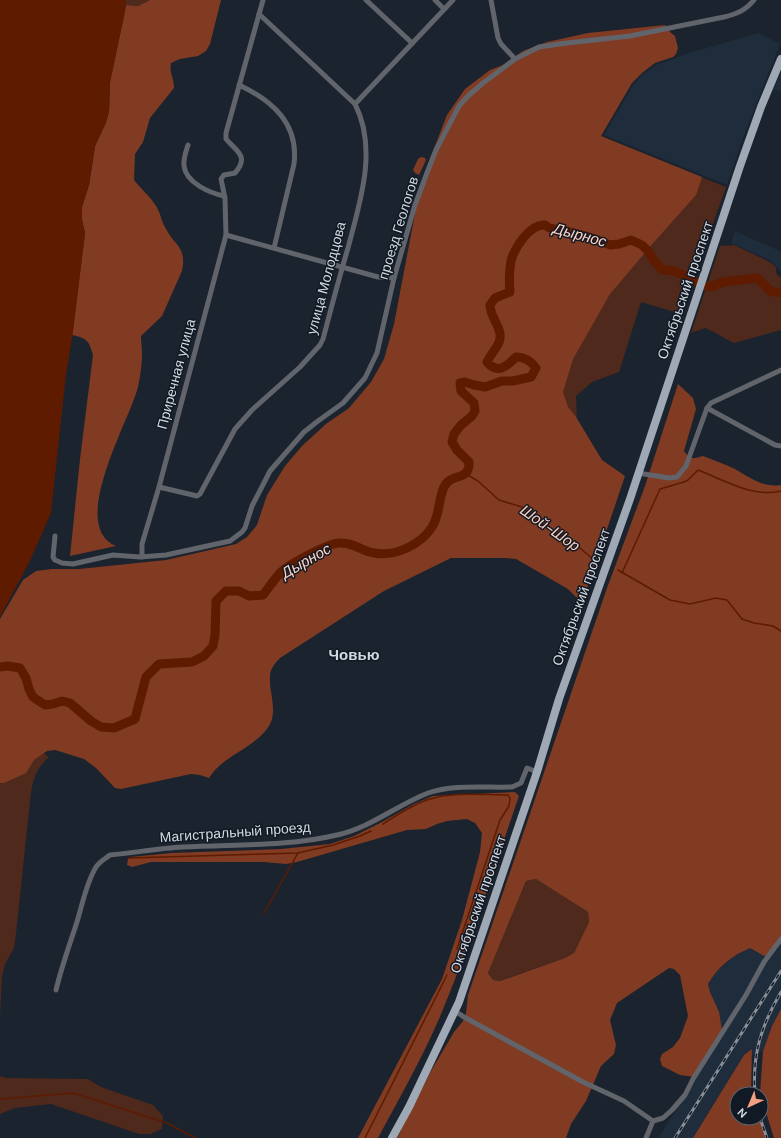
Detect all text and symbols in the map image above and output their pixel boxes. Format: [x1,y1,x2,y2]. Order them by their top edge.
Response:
street label: проезд Геологов [374,174,422,282]
water label: Дырнос [549,218,609,252]
street label: Октябрьский проспект [653,218,717,361]
street label: улица Молодцова [302,219,350,336]
street label: Приречная улица [153,317,199,431]
water label: Шой-Шор [516,500,584,556]
street label: Октябрьский проспект [548,525,614,668]
water label: Дырнос [276,539,335,584]
district label: Човью [329,645,380,665]
street label: Магистральный проезд [159,818,311,846]
street label: Октябрьский проспект [446,832,510,975]
north arrow [729,1086,769,1126]
text: N [734,1105,750,1121]

